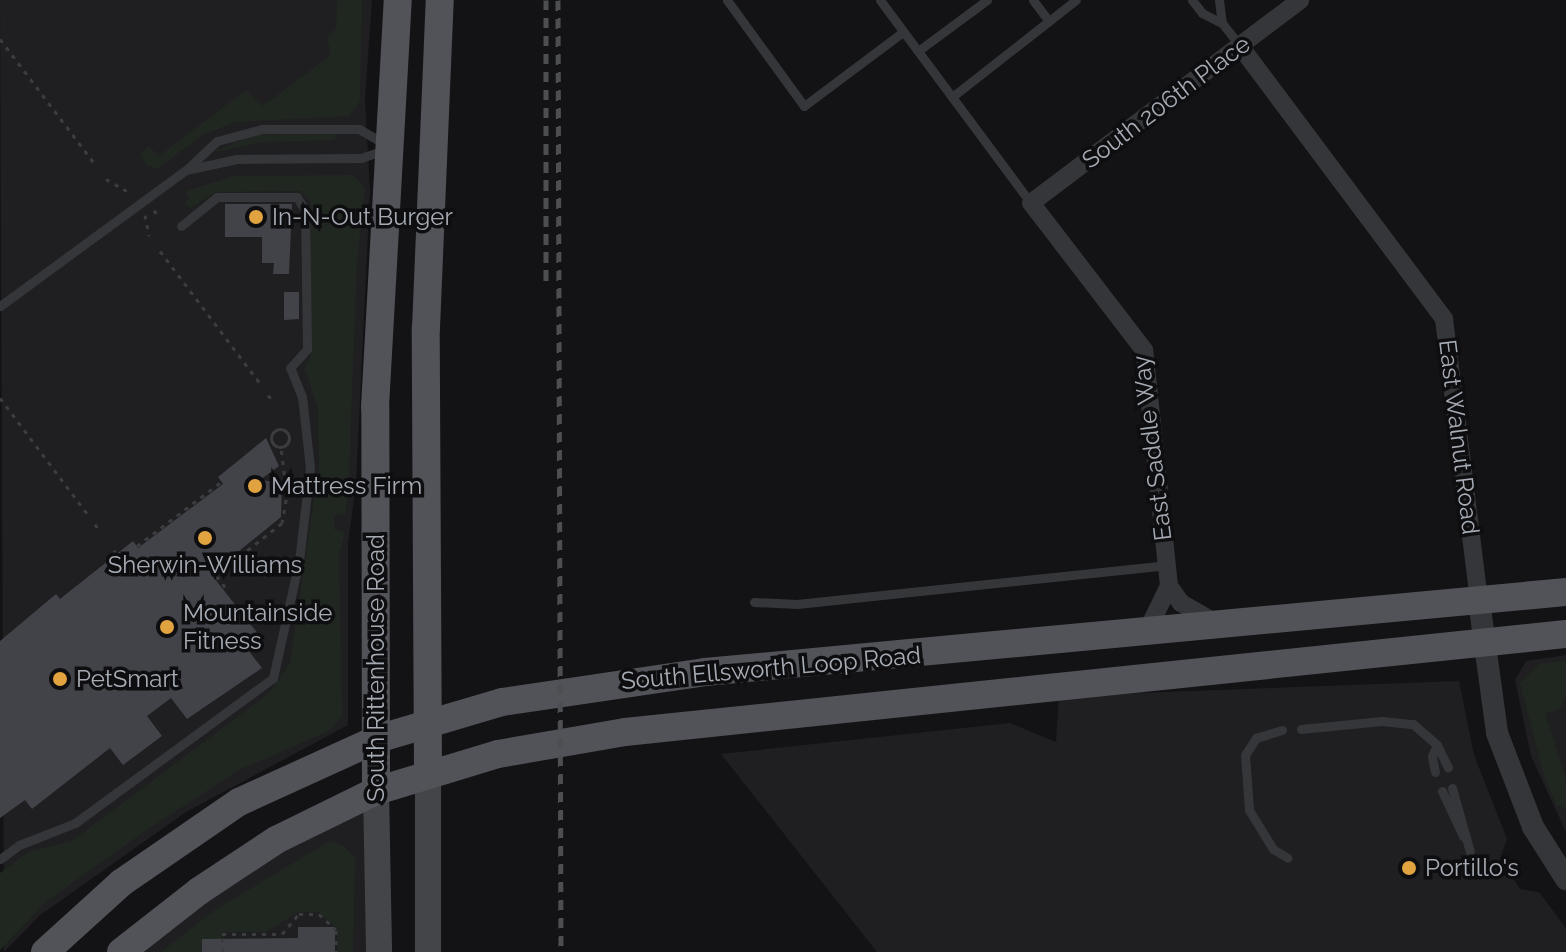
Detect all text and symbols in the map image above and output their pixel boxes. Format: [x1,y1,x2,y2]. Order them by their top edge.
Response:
street label: South 206th Place [1076,29,1256,175]
place label: In-N-Out Burger [272,203,453,231]
marker: In-N-Out Burger [247,208,265,226]
street label: East Walnut Road [1433,338,1485,536]
street label: East Saddle Way [1126,353,1178,543]
place label: Mattress Firm [271,472,422,500]
marker: Mattress Firm [246,477,264,495]
marker: Sherwin-Williams [196,529,214,547]
street label: South Rittenhouse Road [362,534,390,802]
place label: Sherwin-Williams [108,551,302,579]
place label: Mountainside Fitness [183,599,332,655]
marker: Mountainside Fitness [158,618,176,636]
street label: South Ellsworth Loop Road [620,641,922,695]
place label: PetSmart [76,665,179,693]
marker: PetSmart [51,670,69,688]
place label: Portillo's [1425,854,1519,882]
marker: Portillo's [1400,859,1418,877]

